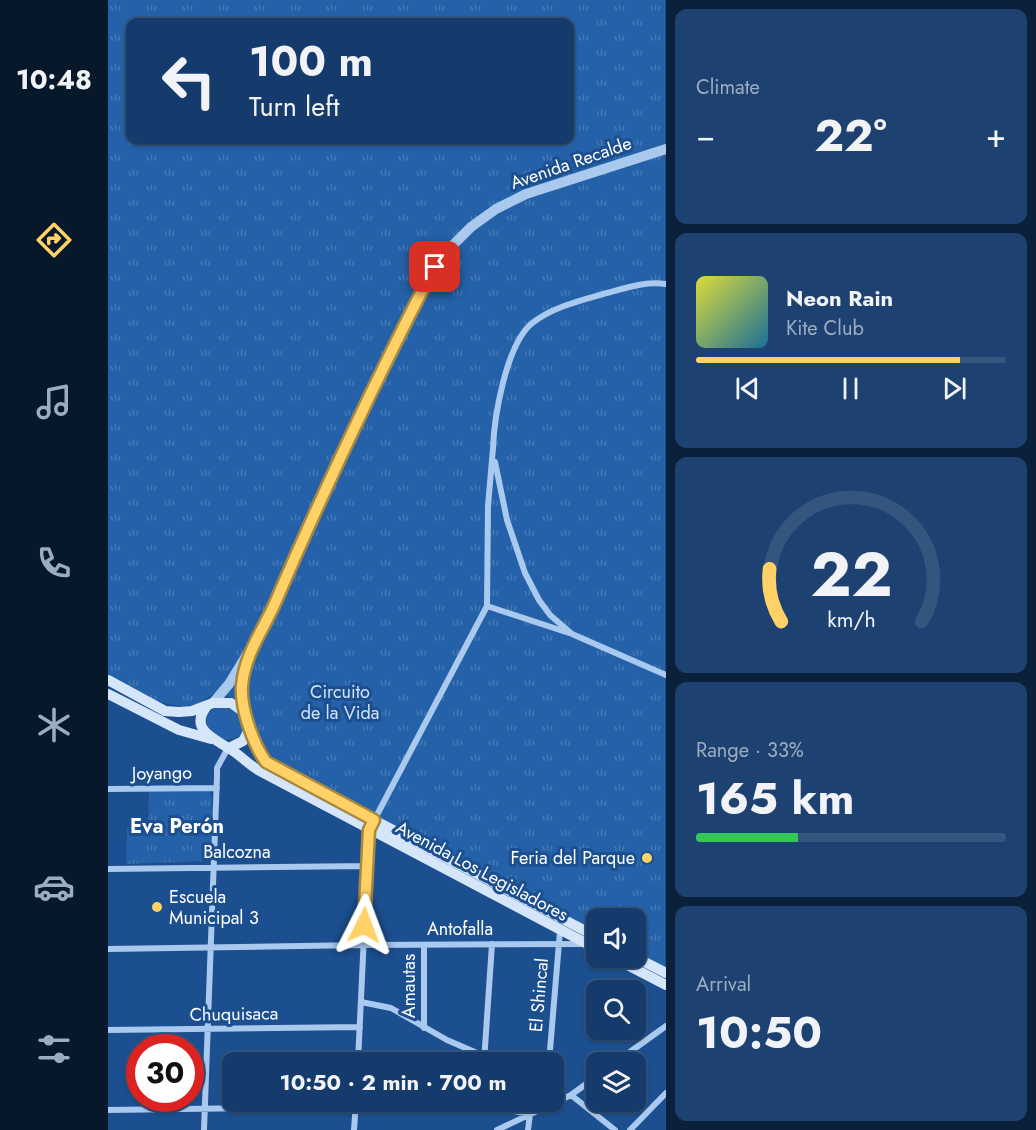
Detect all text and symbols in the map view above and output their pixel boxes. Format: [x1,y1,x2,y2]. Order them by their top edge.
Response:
text: 100 m [249,31,373,92]
icon: left [150,42,228,120]
text: 10:48 [16,60,92,99]
text: Climate [696,73,760,102]
text: Turn left [249,87,339,126]
text: 22° [814,103,887,168]
text: − [696,112,715,159]
text: + [986,112,1006,159]
street label: Avenida Recalde [507,130,635,196]
icon: directions [33,219,75,261]
pin [409,241,460,292]
icon: arrive [418,250,451,283]
text: Neon Rain [786,282,893,314]
text: Kite Club [786,314,864,343]
icon: previous [731,372,764,405]
icon: pause [834,372,867,405]
icon: next [938,372,971,405]
icon: music [33,381,75,423]
text: 22 [810,529,892,619]
icon: phone [33,542,75,584]
text: km/h [827,604,875,635]
park label: Circuito de la Vida [301,679,379,726]
icon: climate [33,704,75,746]
text: Range · 33% [696,736,804,765]
street label: Joyango [130,759,192,787]
text: 165 km [696,766,854,831]
district label: Eva Perón [130,812,224,841]
street label: Avenida Los Legisladores [391,814,573,928]
street label: Balcozna [203,839,271,865]
place label: Feria del Parque [510,845,635,871]
marker: Feria del Parque [640,851,654,865]
icon: car [33,866,75,908]
place label: Escuela Municipal 3 [169,884,259,931]
position arrow [332,893,396,957]
marker: Escuela Municipal 3 [150,900,164,914]
map controls [586,908,646,1112]
button: sound [586,908,646,968]
street label: Antofalla [427,916,493,942]
street label: Amautas [396,954,422,1018]
street label: El Shincal [523,957,555,1033]
text: Arrival [696,970,751,999]
button: search [586,980,646,1040]
street label: Chuquisaca [189,1000,279,1028]
text: 10:50 [696,1000,822,1065]
icon: filters [33,1028,75,1070]
speed limit sign: 30 [126,1034,204,1112]
button: layers [586,1052,646,1112]
text: 10:50 · 2 min · 700 m [280,1066,507,1098]

